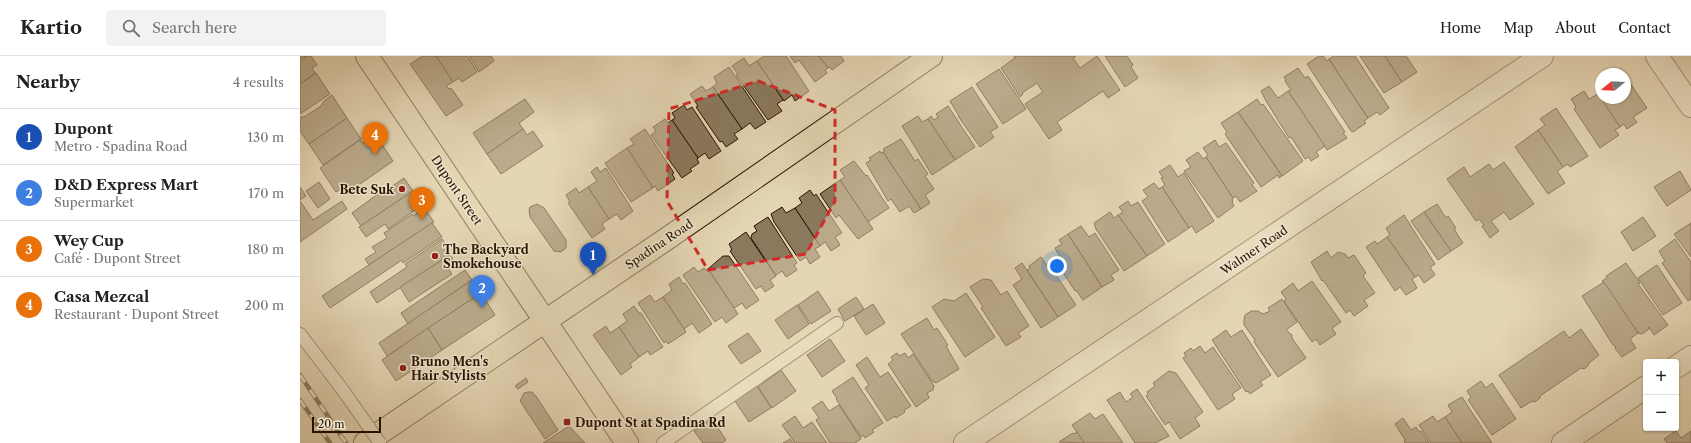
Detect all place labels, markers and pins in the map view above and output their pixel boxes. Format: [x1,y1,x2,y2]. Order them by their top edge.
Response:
pin: 4 [362,122,388,155]
place label: Bete Suk [339,182,395,197]
marker: Bete Suk [397,184,407,194]
pin: 3 [409,187,435,220]
place label: The Backyard Smokehouse [443,242,529,271]
pin: 1 [580,242,606,275]
marker: The Backyard Smokehouse [430,251,440,261]
pin: 2 [469,275,495,308]
place label: Bruno Men's Hair Stylists [411,354,489,383]
marker: Bruno Men's Hair Stylists [398,363,408,373]
place label: Dupont St at Spadina Rd [575,415,725,430]
marker: Dupont St at Spadina Rd [562,417,572,427]

